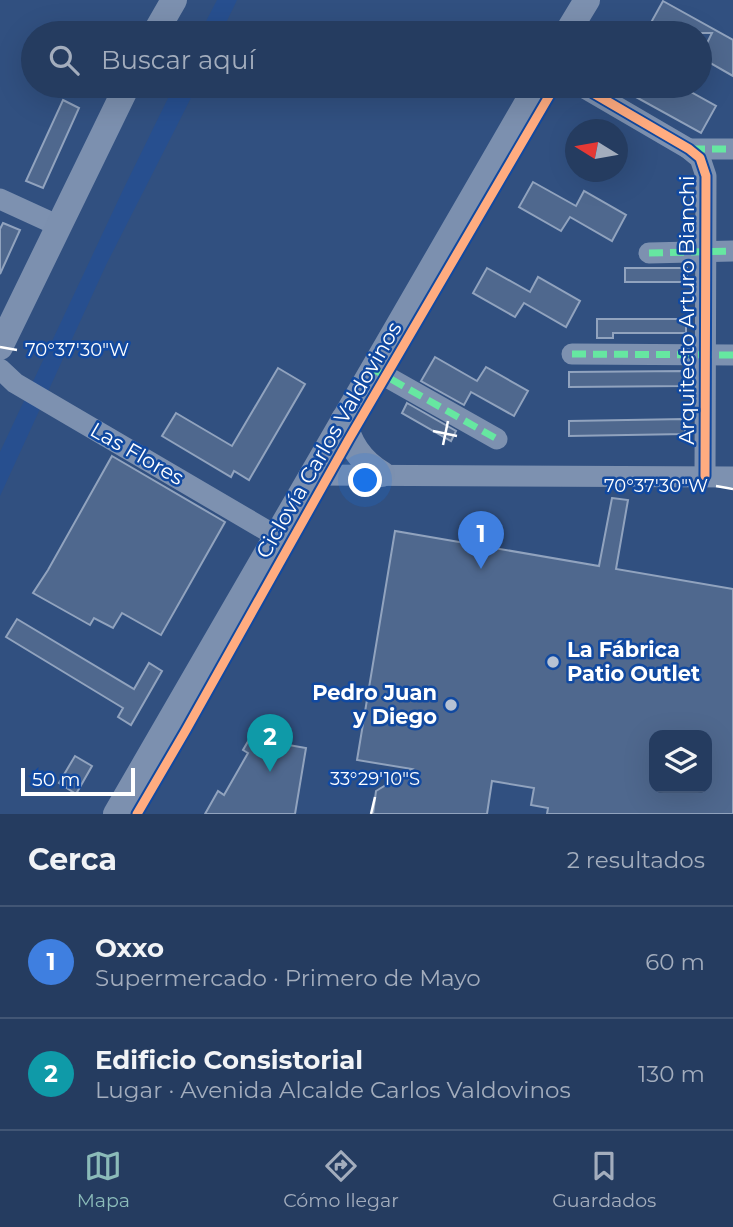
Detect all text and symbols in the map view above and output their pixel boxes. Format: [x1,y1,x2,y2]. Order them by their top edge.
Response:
search box [21,21,712,98]
icon: search [45,41,83,79]
text: Buscar aquí [101,44,255,76]
north arrow [565,119,628,182]
street label: Arquitecto Arturo Bianchi [674,175,699,445]
street label: Ciclovía Carlos Valdovinos [251,317,407,562]
text: 70°37'30"W [25,339,129,361]
street label: Las Flores [86,417,188,490]
your location [348,463,382,497]
text: 70°37'30"W [604,475,708,497]
pin: 1 [458,511,504,569]
place label: La Fábrica Patio Outlet [567,637,700,686]
marker: La Fábrica Patio Outlet [545,654,561,670]
place label: Pedro Juan y Diego [312,680,437,729]
marker: Pedro Juan y Diego [443,697,459,713]
pin: 2 [247,714,293,772]
map controls [649,730,712,793]
button: layers [649,730,712,793]
scale bar [21,765,135,797]
text: 50 m [32,768,80,791]
text: 33°29'10"S [330,768,420,790]
text: Cerca [28,841,117,878]
text: 2 resultados [567,846,705,874]
text: Oxxo [95,932,164,964]
text: 1 [46,948,56,976]
text: 60 m [645,948,705,976]
text: Supermercado · Primero de Mayo [95,964,481,992]
text: Edificio Consistorial [95,1044,363,1076]
text: 2 [44,1060,58,1088]
text: 130 m [638,1060,705,1088]
text: Lugar · Avenida Alcalde Carlos Valdovinos [95,1076,571,1104]
tab: Mapa [77,1147,130,1212]
tab: Cómo llegar [283,1147,399,1212]
tab: Guardados [552,1147,656,1212]

